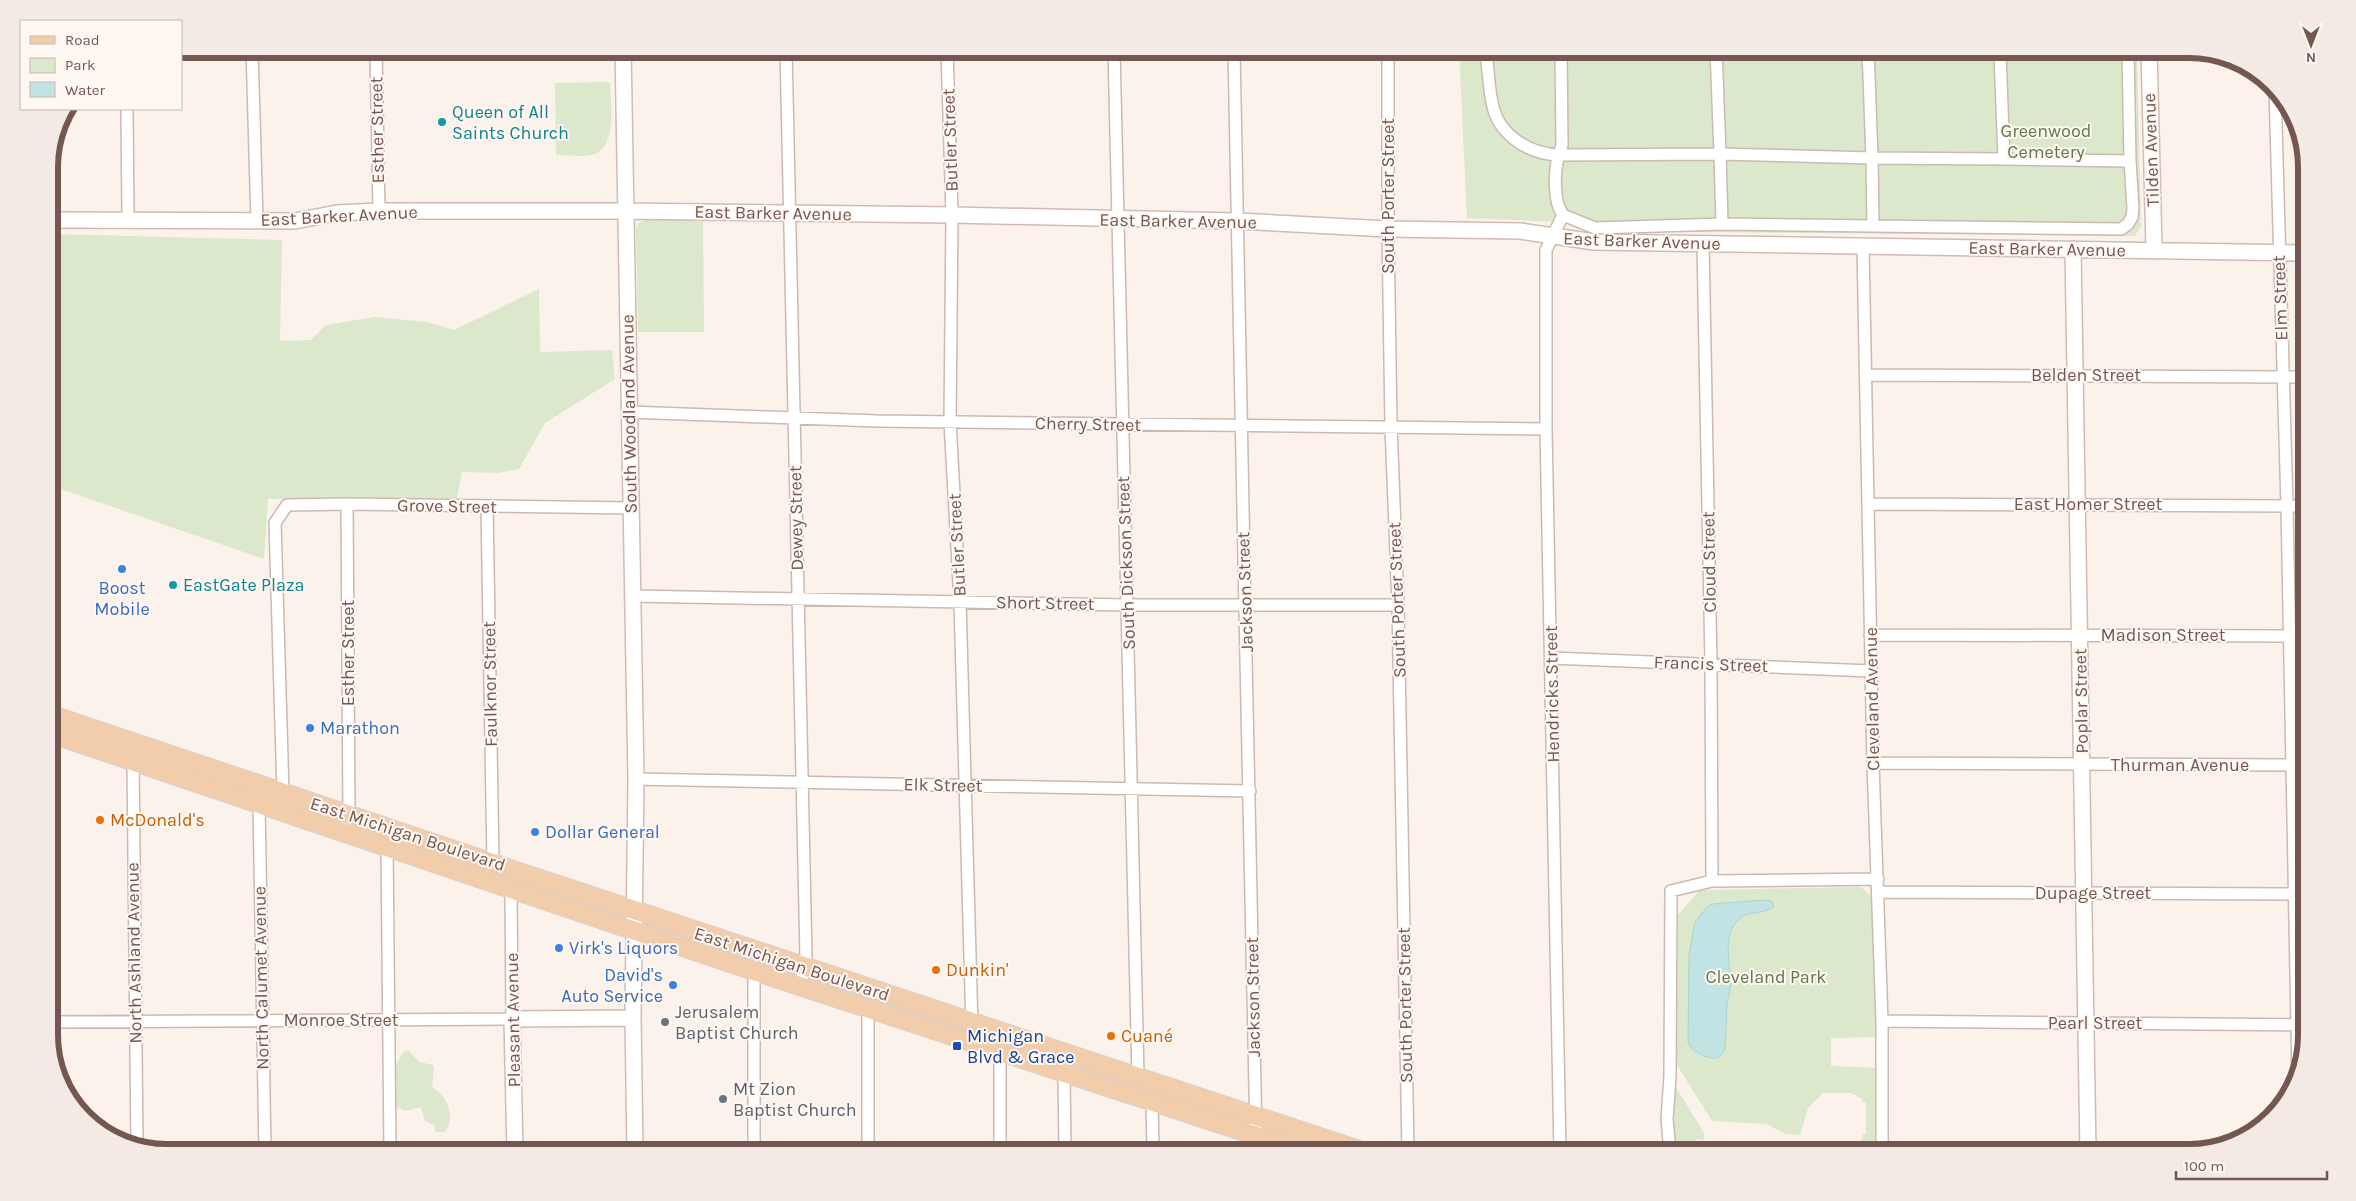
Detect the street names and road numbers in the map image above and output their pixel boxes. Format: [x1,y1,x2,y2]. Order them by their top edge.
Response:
street label: Esther Street [365,76,389,184]
street label: Butler Street [937,88,963,192]
street label: Tilden Avenue [2138,93,2164,207]
street label: South Porter Street [1377,118,1399,274]
street label: East Barker Avenue [260,201,418,231]
street label: East Barker Avenue [694,201,852,225]
street label: East Barker Avenue [1099,209,1257,233]
street label: East Barker Avenue [1563,227,1721,255]
street label: East Barker Avenue [1968,237,2126,261]
street label: Elm Street [2268,255,2292,341]
street label: South Woodland Avenue [616,314,642,514]
street label: Belden Street [2031,364,2141,386]
street label: Cherry Street [1035,412,1142,436]
street label: Dewey Street [784,465,808,571]
street label: South Dickson Street [1112,475,1140,650]
street label: Butler Street [943,493,971,597]
street label: East Homer Street [2014,493,2163,515]
street label: Grove Street [397,494,497,518]
street label: Cloud Street [1697,511,1721,613]
street label: South Porter Street [1383,521,1411,678]
street label: Jackson Street [1232,531,1258,653]
street label: Short Street [996,591,1095,615]
street label: Esther Street [337,599,359,706]
street label: Faulknor Street [478,621,502,747]
street label: Madison Street [2100,624,2226,646]
street label: Hendricks Street [1540,625,1564,763]
street label: Cleveland Avenue [1860,627,1884,771]
street label: Poplar Street [2069,648,2093,754]
street label: Francis Street [1653,651,1769,677]
street label: Thurman Avenue [2111,754,2249,776]
street label: Elk Street [903,773,983,797]
street label: East Michigan Boulevard [307,792,509,876]
street label: North Ashland Avenue [121,862,147,1044]
street label: Dupage Street [2035,882,2151,904]
street label: North Calumet Avenue [248,886,274,1070]
street label: East Michigan Boulevard [691,922,893,1006]
street label: South Porter Street [1393,927,1417,1083]
street label: Jackson Street [1241,936,1265,1057]
street label: Pleasant Avenue [501,952,525,1088]
street label: Monroe Street [283,1009,399,1031]
street label: Pearl Street [2048,1012,2142,1034]

